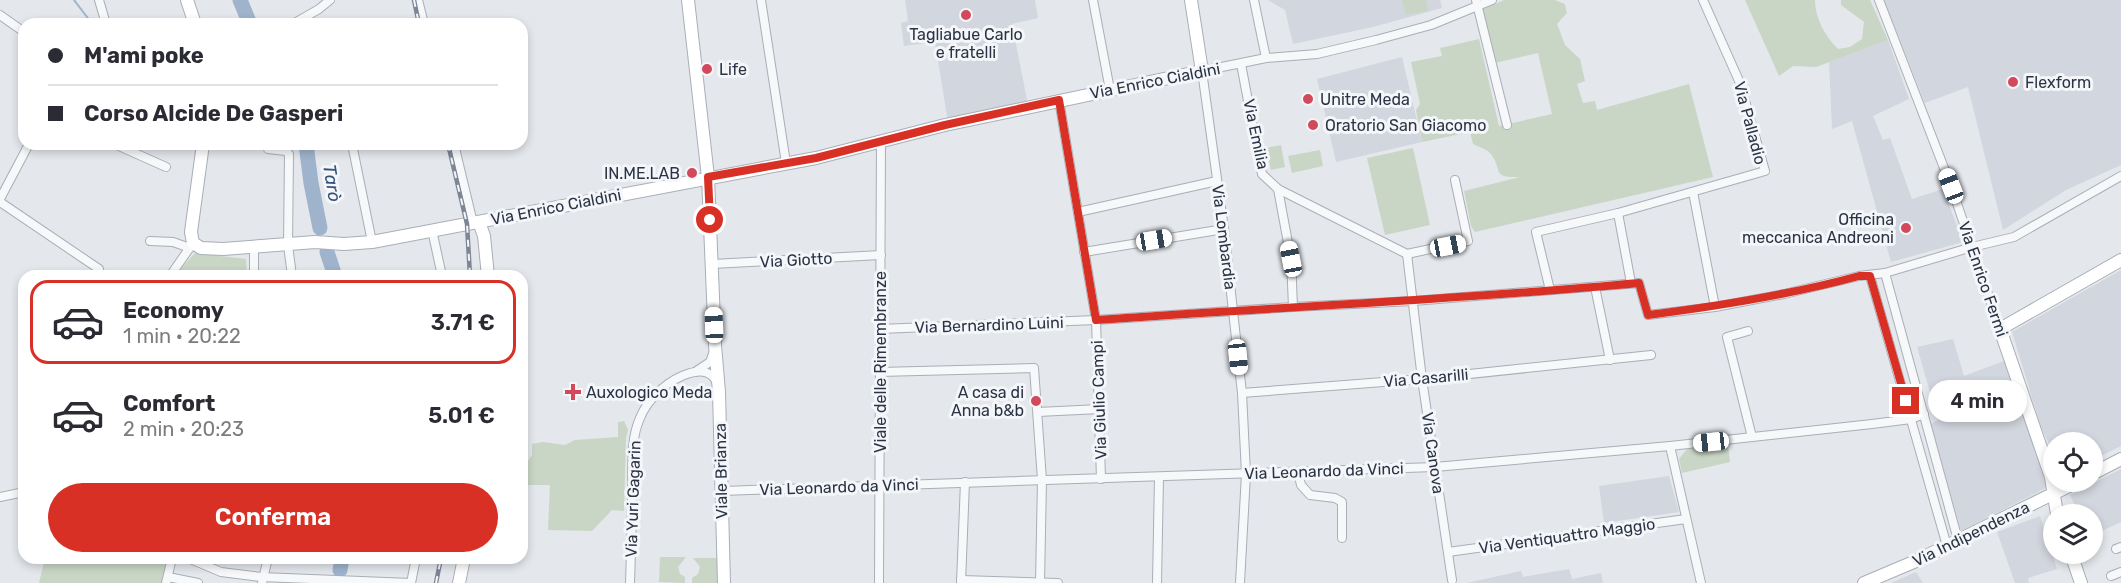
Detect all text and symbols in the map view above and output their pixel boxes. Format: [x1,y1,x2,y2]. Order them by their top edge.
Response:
marker: Tagliabue Carlo e fratelli [959,8,973,22]
place label: Tagliabue Carlo e fratelli [909,25,1023,62]
text: M'ami poke [84,42,204,69]
street label: Via Enrico Cialdini [1088,59,1222,103]
place label: Life [719,60,747,79]
marker: Life [700,62,714,76]
place label: Flexform [2025,73,2091,92]
marker: Flexform [2006,75,2020,89]
street label: Via Palladio [1730,79,1770,167]
place label: Unitre Meda [1320,90,1410,109]
marker: Unitre Meda [1301,92,1315,106]
street label: Via Emilia [1239,97,1273,171]
text: Corso Alcide De Gasperi [84,100,343,127]
place label: Oratorio San Giacomo [1325,116,1486,135]
marker: Oratorio San Giacomo [1306,118,1320,132]
water label: Tarò [318,163,346,203]
place label: IN.ME.LAB [604,164,680,183]
marker: IN.ME.LAB [685,166,699,180]
car [1936,166,1966,206]
street label: Via Lombardia [1208,183,1240,291]
street label: Via Enrico Cialdini [489,185,623,229]
route start [696,206,723,233]
place label: Officina meccanica Andreoni [1742,210,1894,247]
street label: Via Enrico Fermi [1954,219,2012,339]
marker: Officina meccanica Andreoni [1899,221,1913,235]
car [1135,228,1173,252]
car [1429,234,1467,258]
car [1279,240,1303,278]
street label: Via Giotto [759,249,833,271]
street label: Viale delle Rimembranze [871,271,890,453]
icon: car [51,295,105,349]
text: Economy [123,297,224,324]
car [704,307,724,343]
text: 3.71 € [431,309,495,336]
street label: Via Bernardino Luini [914,313,1064,337]
text: 1 min · 20:22 [123,324,241,348]
car [1227,338,1249,376]
street label: Via Giulio Campi [1087,340,1111,460]
street label: Via Casarilli [1383,365,1469,391]
callout: 4 min [1927,380,2026,422]
marker: Auxologico Meda [564,383,582,401]
place label: Auxologico Meda [586,383,712,402]
place label: A casa di Anna b&b [951,383,1024,420]
route end [1892,387,1919,414]
icon: car [51,388,105,442]
text: 4 min [1950,389,2005,413]
text: Comfort [123,390,215,417]
marker: A casa di Anna b&b [1029,394,1043,408]
text: 5.01 € [428,402,495,429]
street label: Via Canova [1418,411,1448,495]
text: 2 min · 20:23 [123,417,244,441]
street label: Viale Brianza [711,423,731,519]
car [1692,431,1730,453]
map controls [2043,432,2103,564]
button: locate [2043,432,2103,492]
street label: Via Yuri Gagarin [621,440,645,558]
street label: Via Leonardo da Vinci [1244,459,1404,483]
street label: Via Leonardo da Vinci [759,475,919,499]
button: Conferma [48,483,498,552]
street label: Via Indipendenza [1909,497,2033,571]
button: layers [2043,504,2103,564]
street label: Via Ventiquattro Maggio [1477,514,1657,558]

